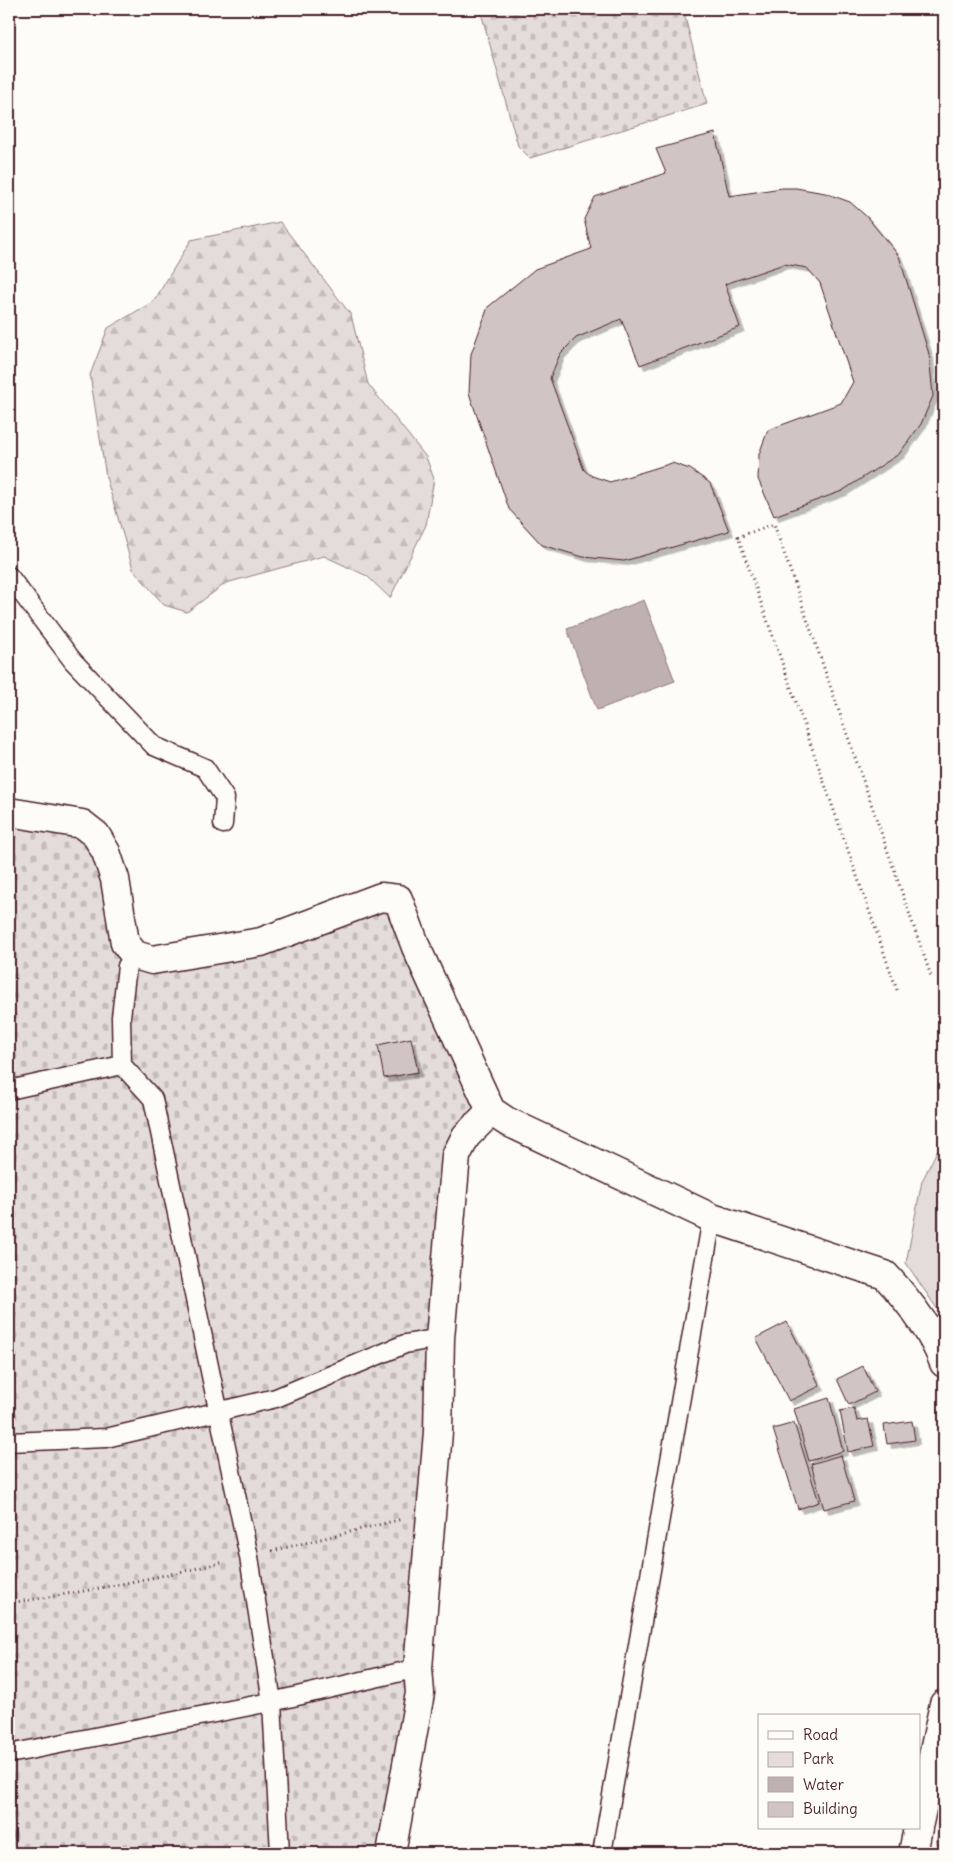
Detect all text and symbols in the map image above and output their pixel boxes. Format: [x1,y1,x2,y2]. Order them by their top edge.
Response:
legend [758,1714,920,1830]
text: Road [803,1725,838,1744]
text: Park [803,1749,834,1768]
text: Water [803,1775,844,1794]
text: Building [803,1799,858,1818]

